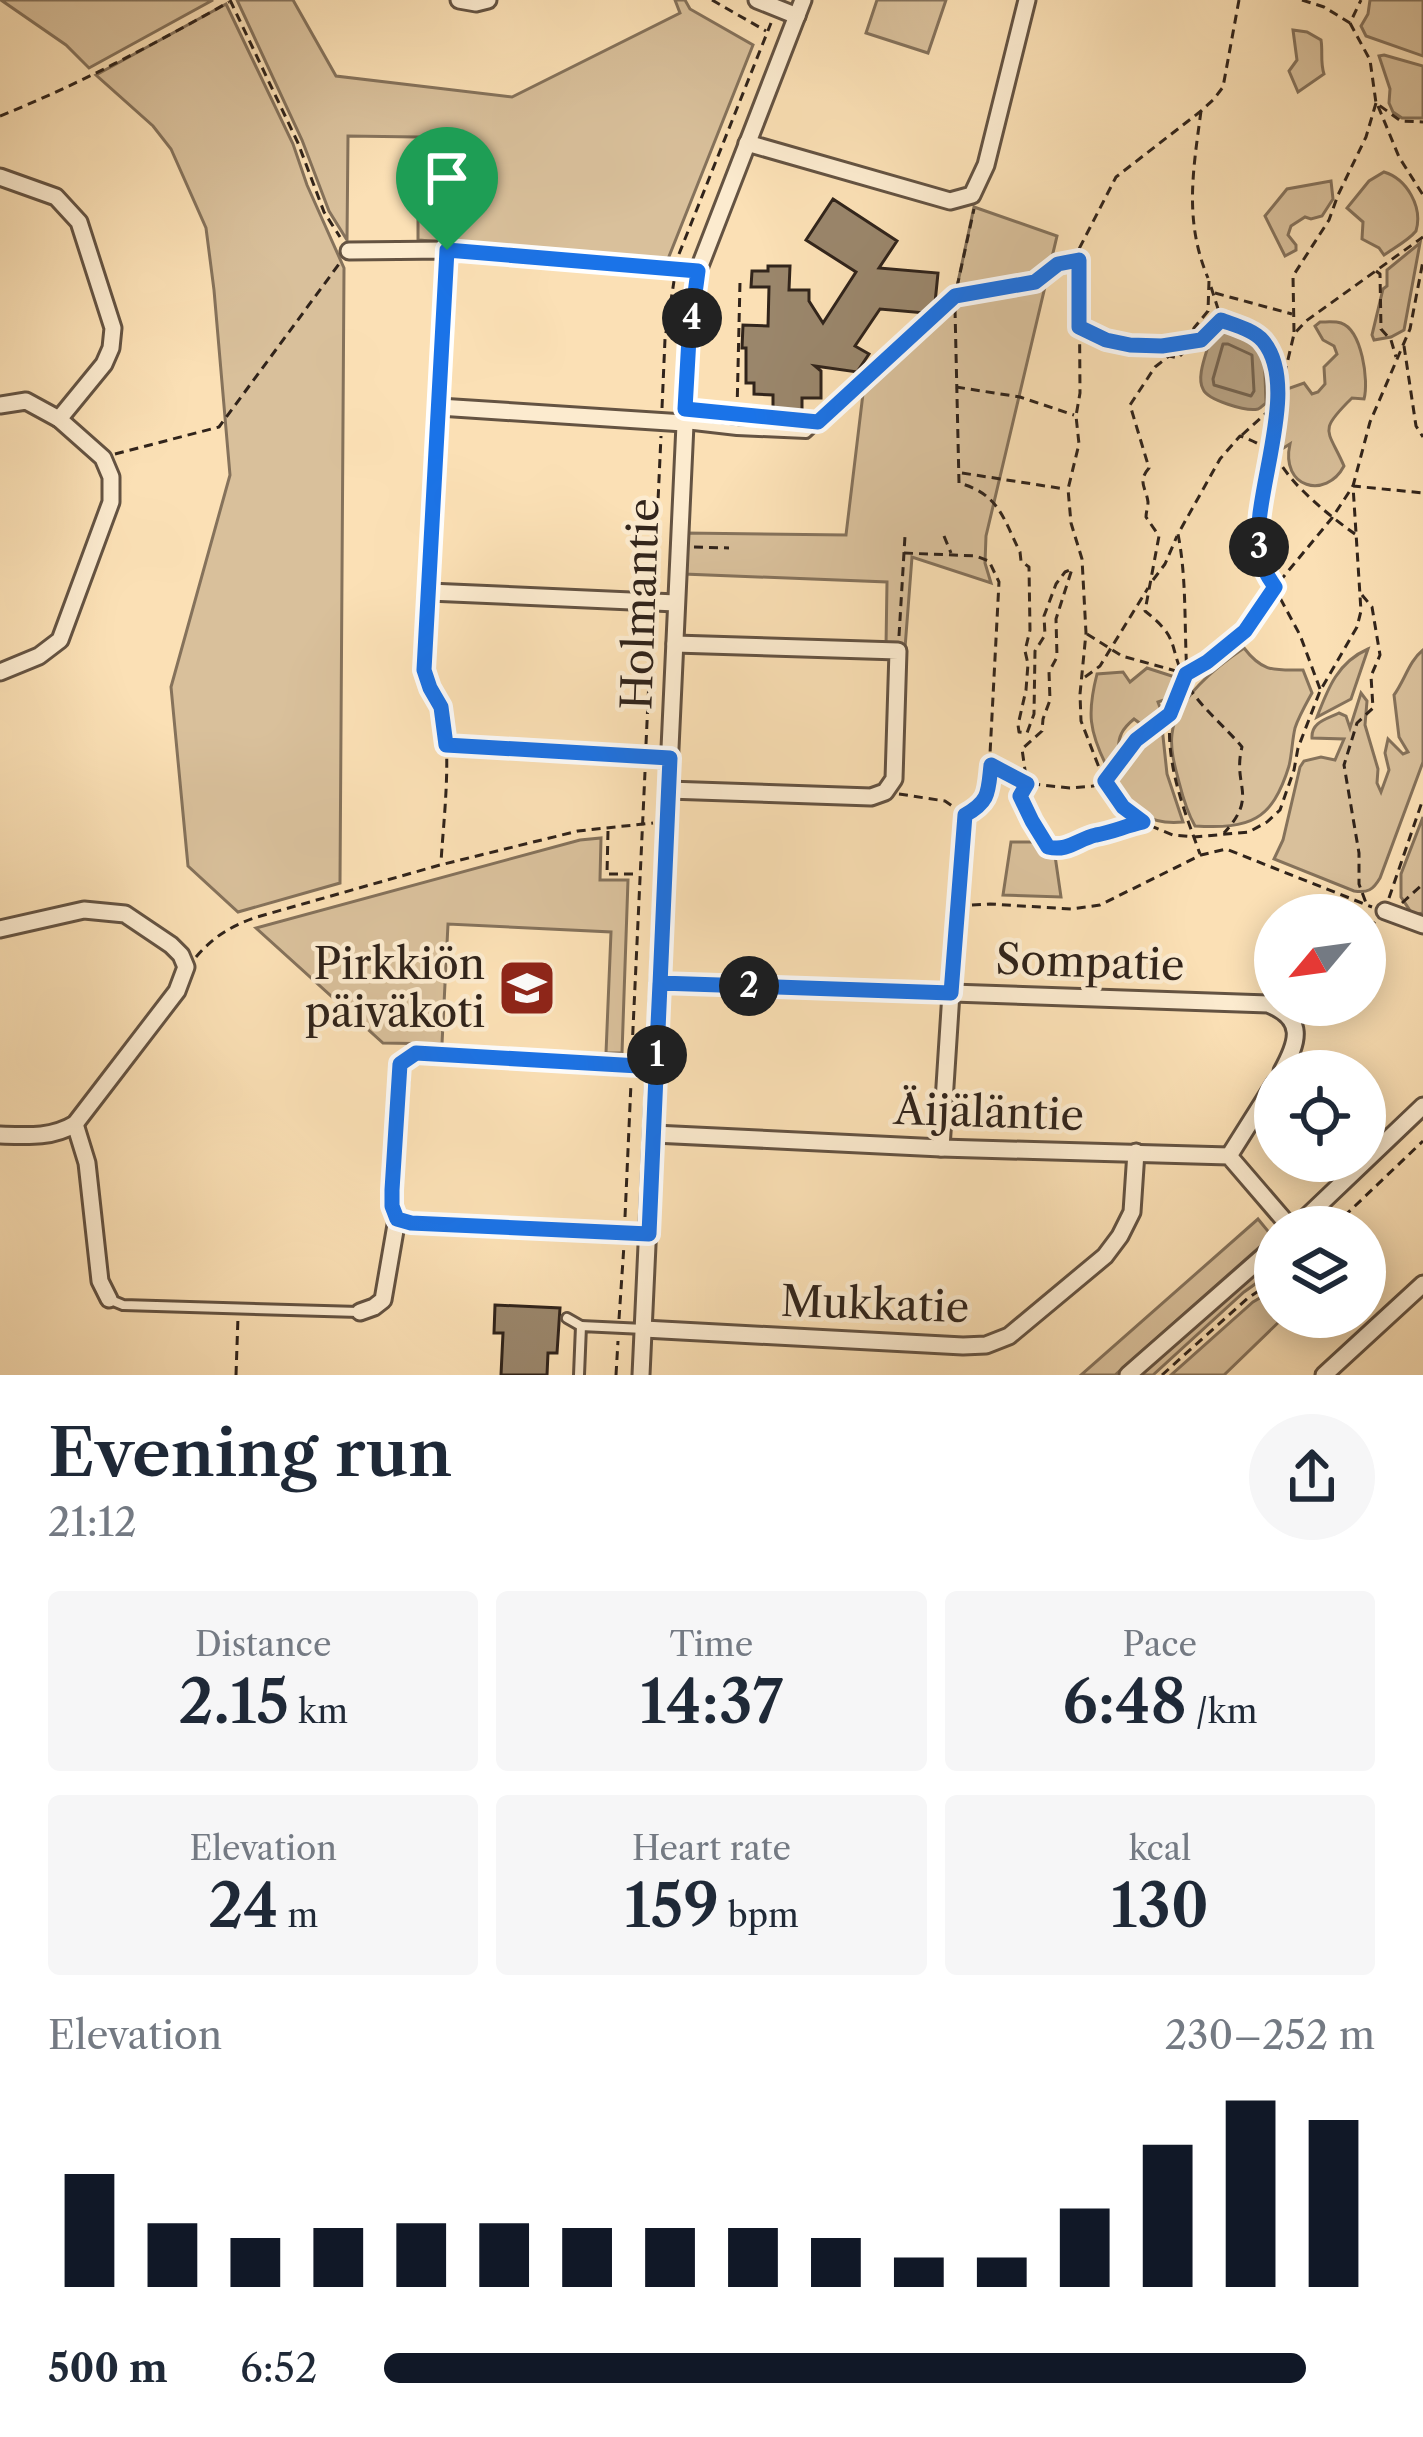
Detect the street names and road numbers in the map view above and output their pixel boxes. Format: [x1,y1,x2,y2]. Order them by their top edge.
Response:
street label: Holmantie [610,497,670,711]
street label: Sompatie [995,933,1185,991]
street label: Äijäläntie [892,1083,1085,1141]
street label: Mukkatie [780,1275,970,1333]

